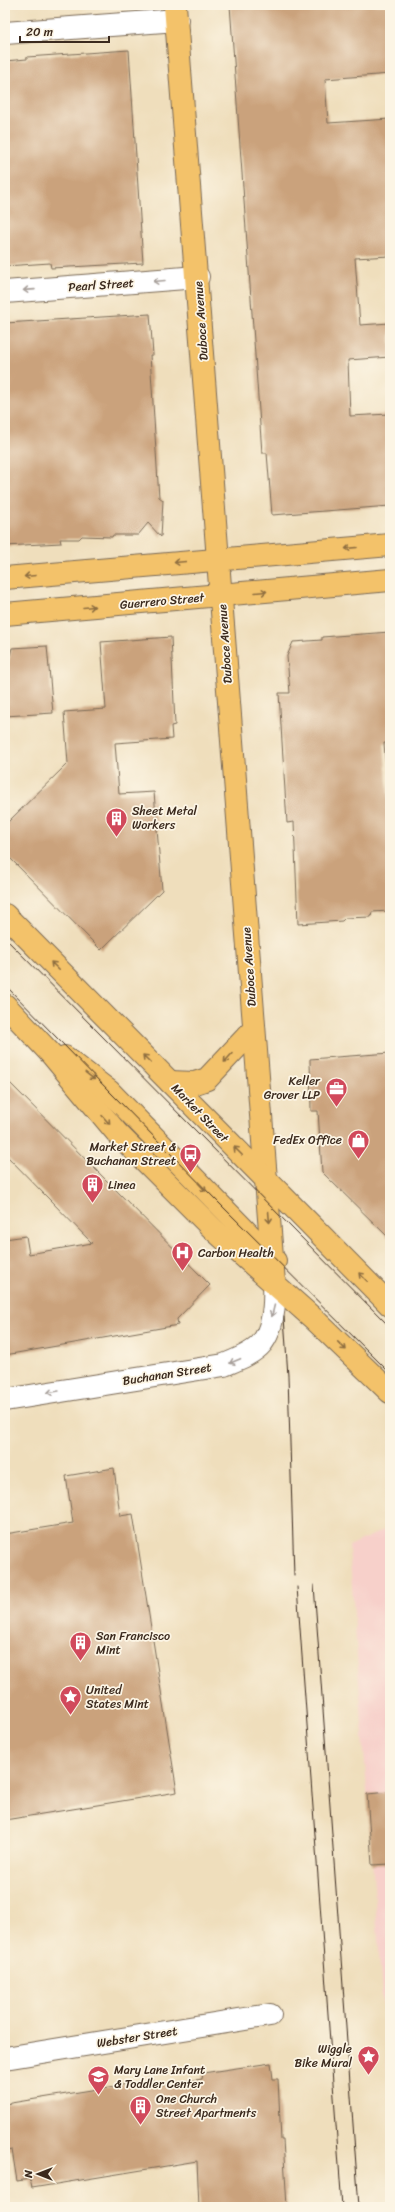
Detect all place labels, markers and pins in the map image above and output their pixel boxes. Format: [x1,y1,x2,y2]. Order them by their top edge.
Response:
place label: Sheet Metal Workers [132,800,197,836]
building icon: Sheet Metal Workers [104,805,130,838]
place label: Keller Grover LLP [264,1070,321,1106]
office icon: Keller Grover LLP [323,1075,349,1108]
shop icon: FedEx Office [345,1127,371,1160]
place label: FedEx Office [273,1129,342,1151]
place label: Market Street & Buchanan Street [86,1136,176,1172]
bus stop icon: Market Street & Buchanan Street [178,1141,204,1174]
building icon: Linea [80,1172,106,1205]
place label: Linea [108,1174,136,1196]
hospital icon: Carbon Health [169,1240,195,1273]
place label: Carbon Health [198,1242,274,1264]
place label: San Francisco Mint [96,1625,170,1661]
building icon: San Francisco Mint [68,1630,94,1663]
place label: United States Mint [86,1679,149,1715]
place icon: United States Mint [57,1684,83,1717]
place label: Wiggle Bike Mural [294,2038,353,2074]
place icon: Wiggle Bike Mural [355,2043,381,2076]
place label: Mary Lane Infant & Toddler Center [114,2059,205,2095]
school or university icon: Mary Lane Infant & Toddler Center [85,2064,111,2097]
place label: One Church Street Apartments [156,2088,257,2124]
building icon: One Church Street Apartments [128,2093,154,2126]

